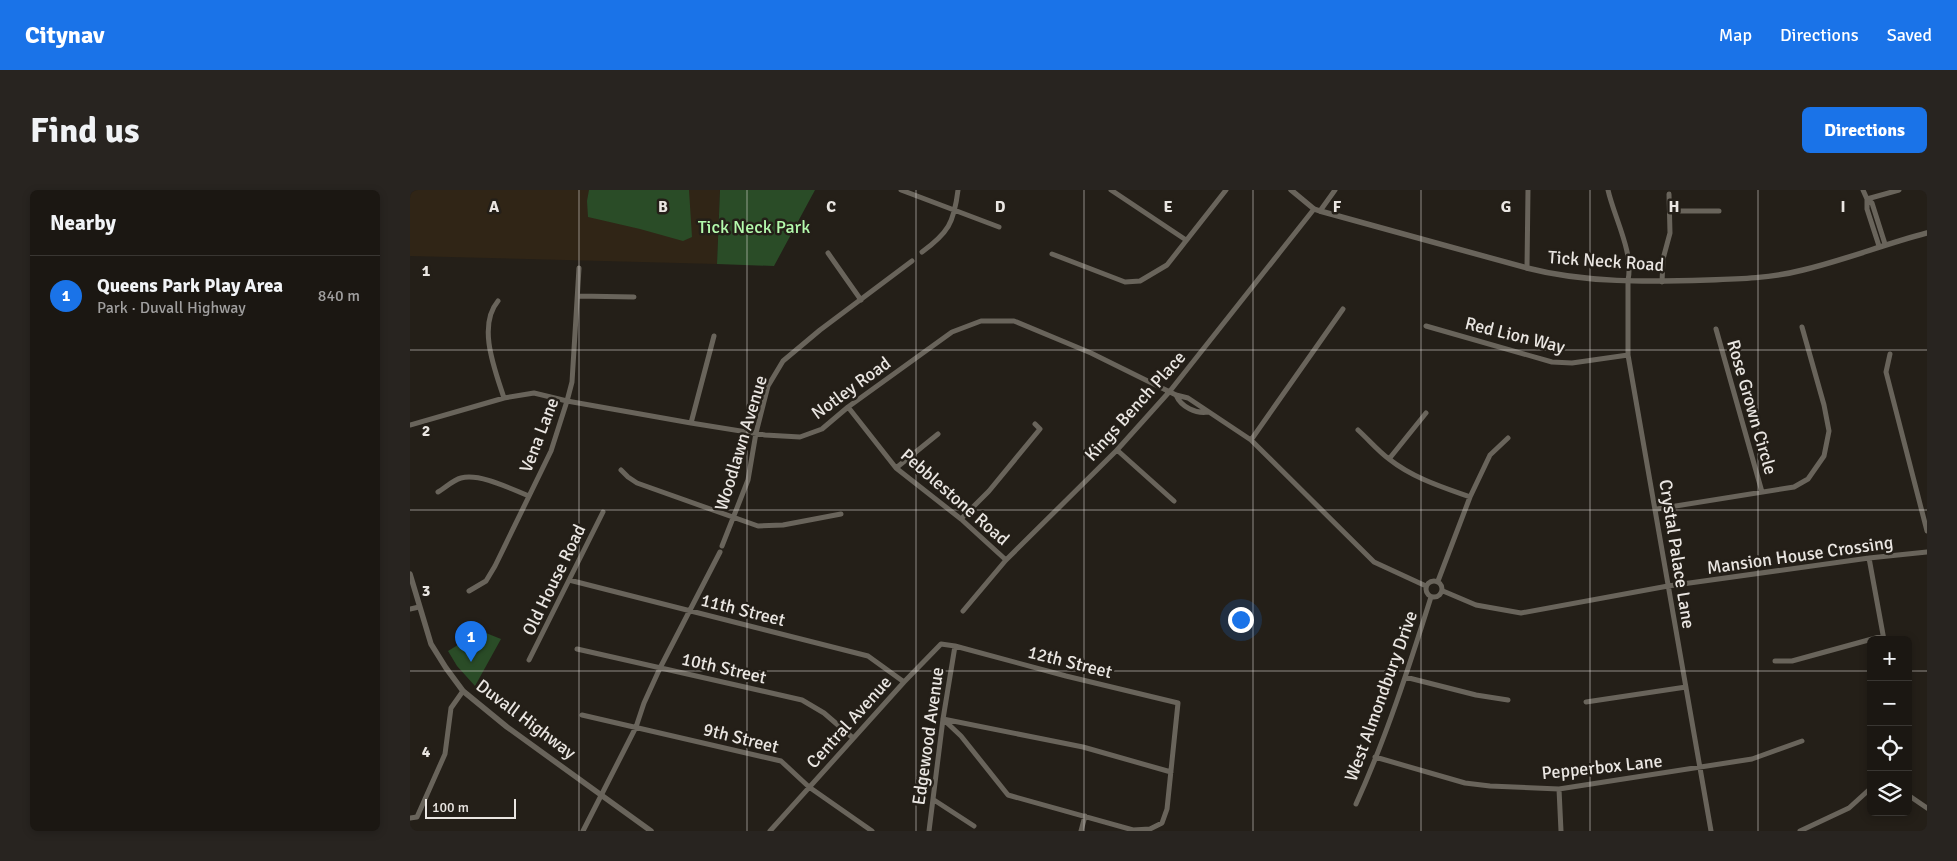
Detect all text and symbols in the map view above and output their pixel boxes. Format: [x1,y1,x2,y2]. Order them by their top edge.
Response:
text: Citynav [25,20,104,50]
text: Map [1719,24,1752,46]
text: Directions [1780,24,1859,46]
text: Saved [1887,24,1932,46]
button: Directions [1802,107,1927,153]
text: Find us [30,109,140,152]
text: A [489,197,500,217]
text: B [658,197,668,217]
text: C [826,197,836,217]
text: D [995,197,1006,217]
text: E [1163,197,1173,217]
text: F [1333,197,1342,217]
text: G [1501,197,1511,217]
text: H [1669,197,1679,217]
text: I [1840,197,1846,217]
text: Nearby [50,210,116,236]
park label: Tick Neck Park [698,216,810,238]
street label: Tick Neck Road [1547,246,1665,276]
text: 1 [422,261,431,281]
text: Queens Park Play Area [97,274,283,298]
text: 1 [62,286,70,306]
text: 840 m [318,286,360,306]
text: Park · Duvall Highway [97,298,246,318]
street label: Red Lion Way [1463,312,1568,358]
street label: Rose Grown Circle [1722,337,1782,477]
street label: Kings Bench Place [1080,346,1190,466]
street label: Notley Road [807,352,895,424]
street label: Woodlawn Avenue [710,373,772,513]
street label: Vena Lane [515,394,563,476]
text: 2 [422,421,430,441]
street label: Pebblestone Road [896,444,1014,550]
street label: Crystal Palace Lane [1654,478,1700,630]
street label: Old House Road [518,521,590,639]
street label: Mansion House Crossing [1705,531,1895,579]
text: 3 [422,581,430,601]
street label: 11th Street [698,589,788,631]
your location [1228,607,1254,633]
street label: West Almondbury Drive [1340,608,1422,784]
pin: 1 [455,621,487,662]
map controls [1867,636,1912,816]
button: + [1867,636,1912,681]
street label: 12th Street [1025,641,1115,683]
street label: 10th Street [679,648,769,688]
street label: Edgewood Avenue [907,666,949,806]
street label: Central Avenue [802,671,896,773]
street label: Duvall Highway [472,674,581,764]
button: − [1867,681,1912,726]
street label: 9th Street [701,718,781,758]
button: locate [1867,726,1912,771]
text: 4 [422,742,431,762]
street label: Pepperbox Lane [1540,750,1664,784]
button: layers [1867,771,1912,816]
scale bar [425,796,516,819]
text: 100 m [432,799,469,816]

